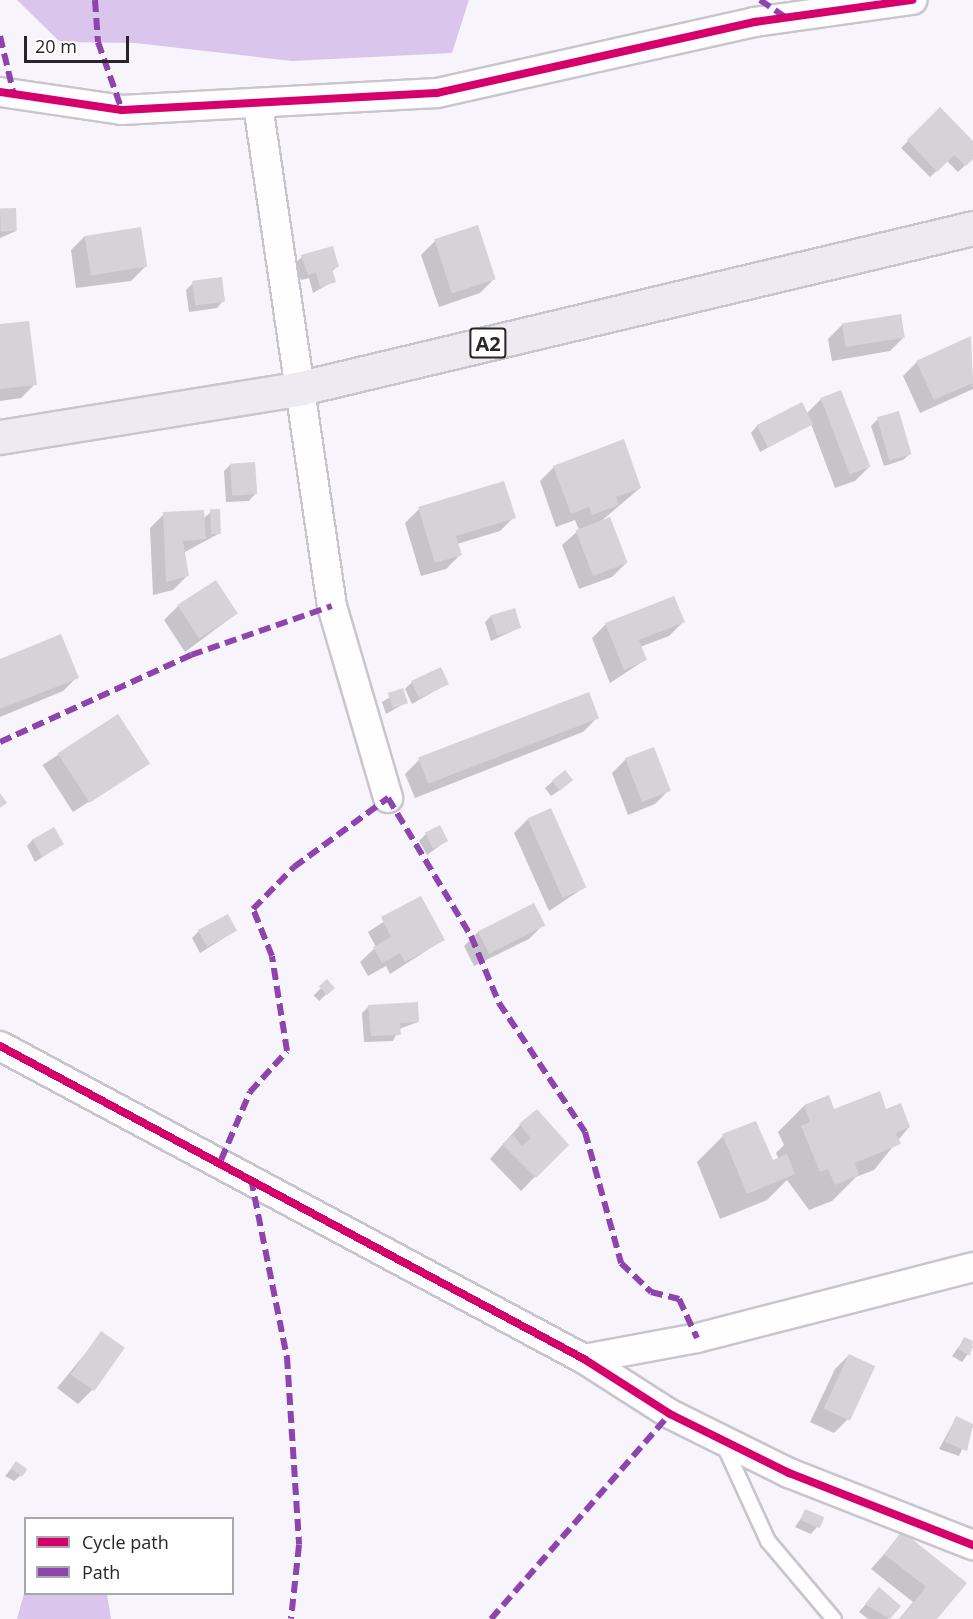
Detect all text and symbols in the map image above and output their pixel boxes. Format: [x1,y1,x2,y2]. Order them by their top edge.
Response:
scale bar [27,24,132,62]
text: 20 m [35,34,77,58]
road number: A2 [468,326,508,360]
legend [24,1517,234,1595]
text: Cycle path [82,1530,169,1554]
text: Path [82,1560,120,1584]

